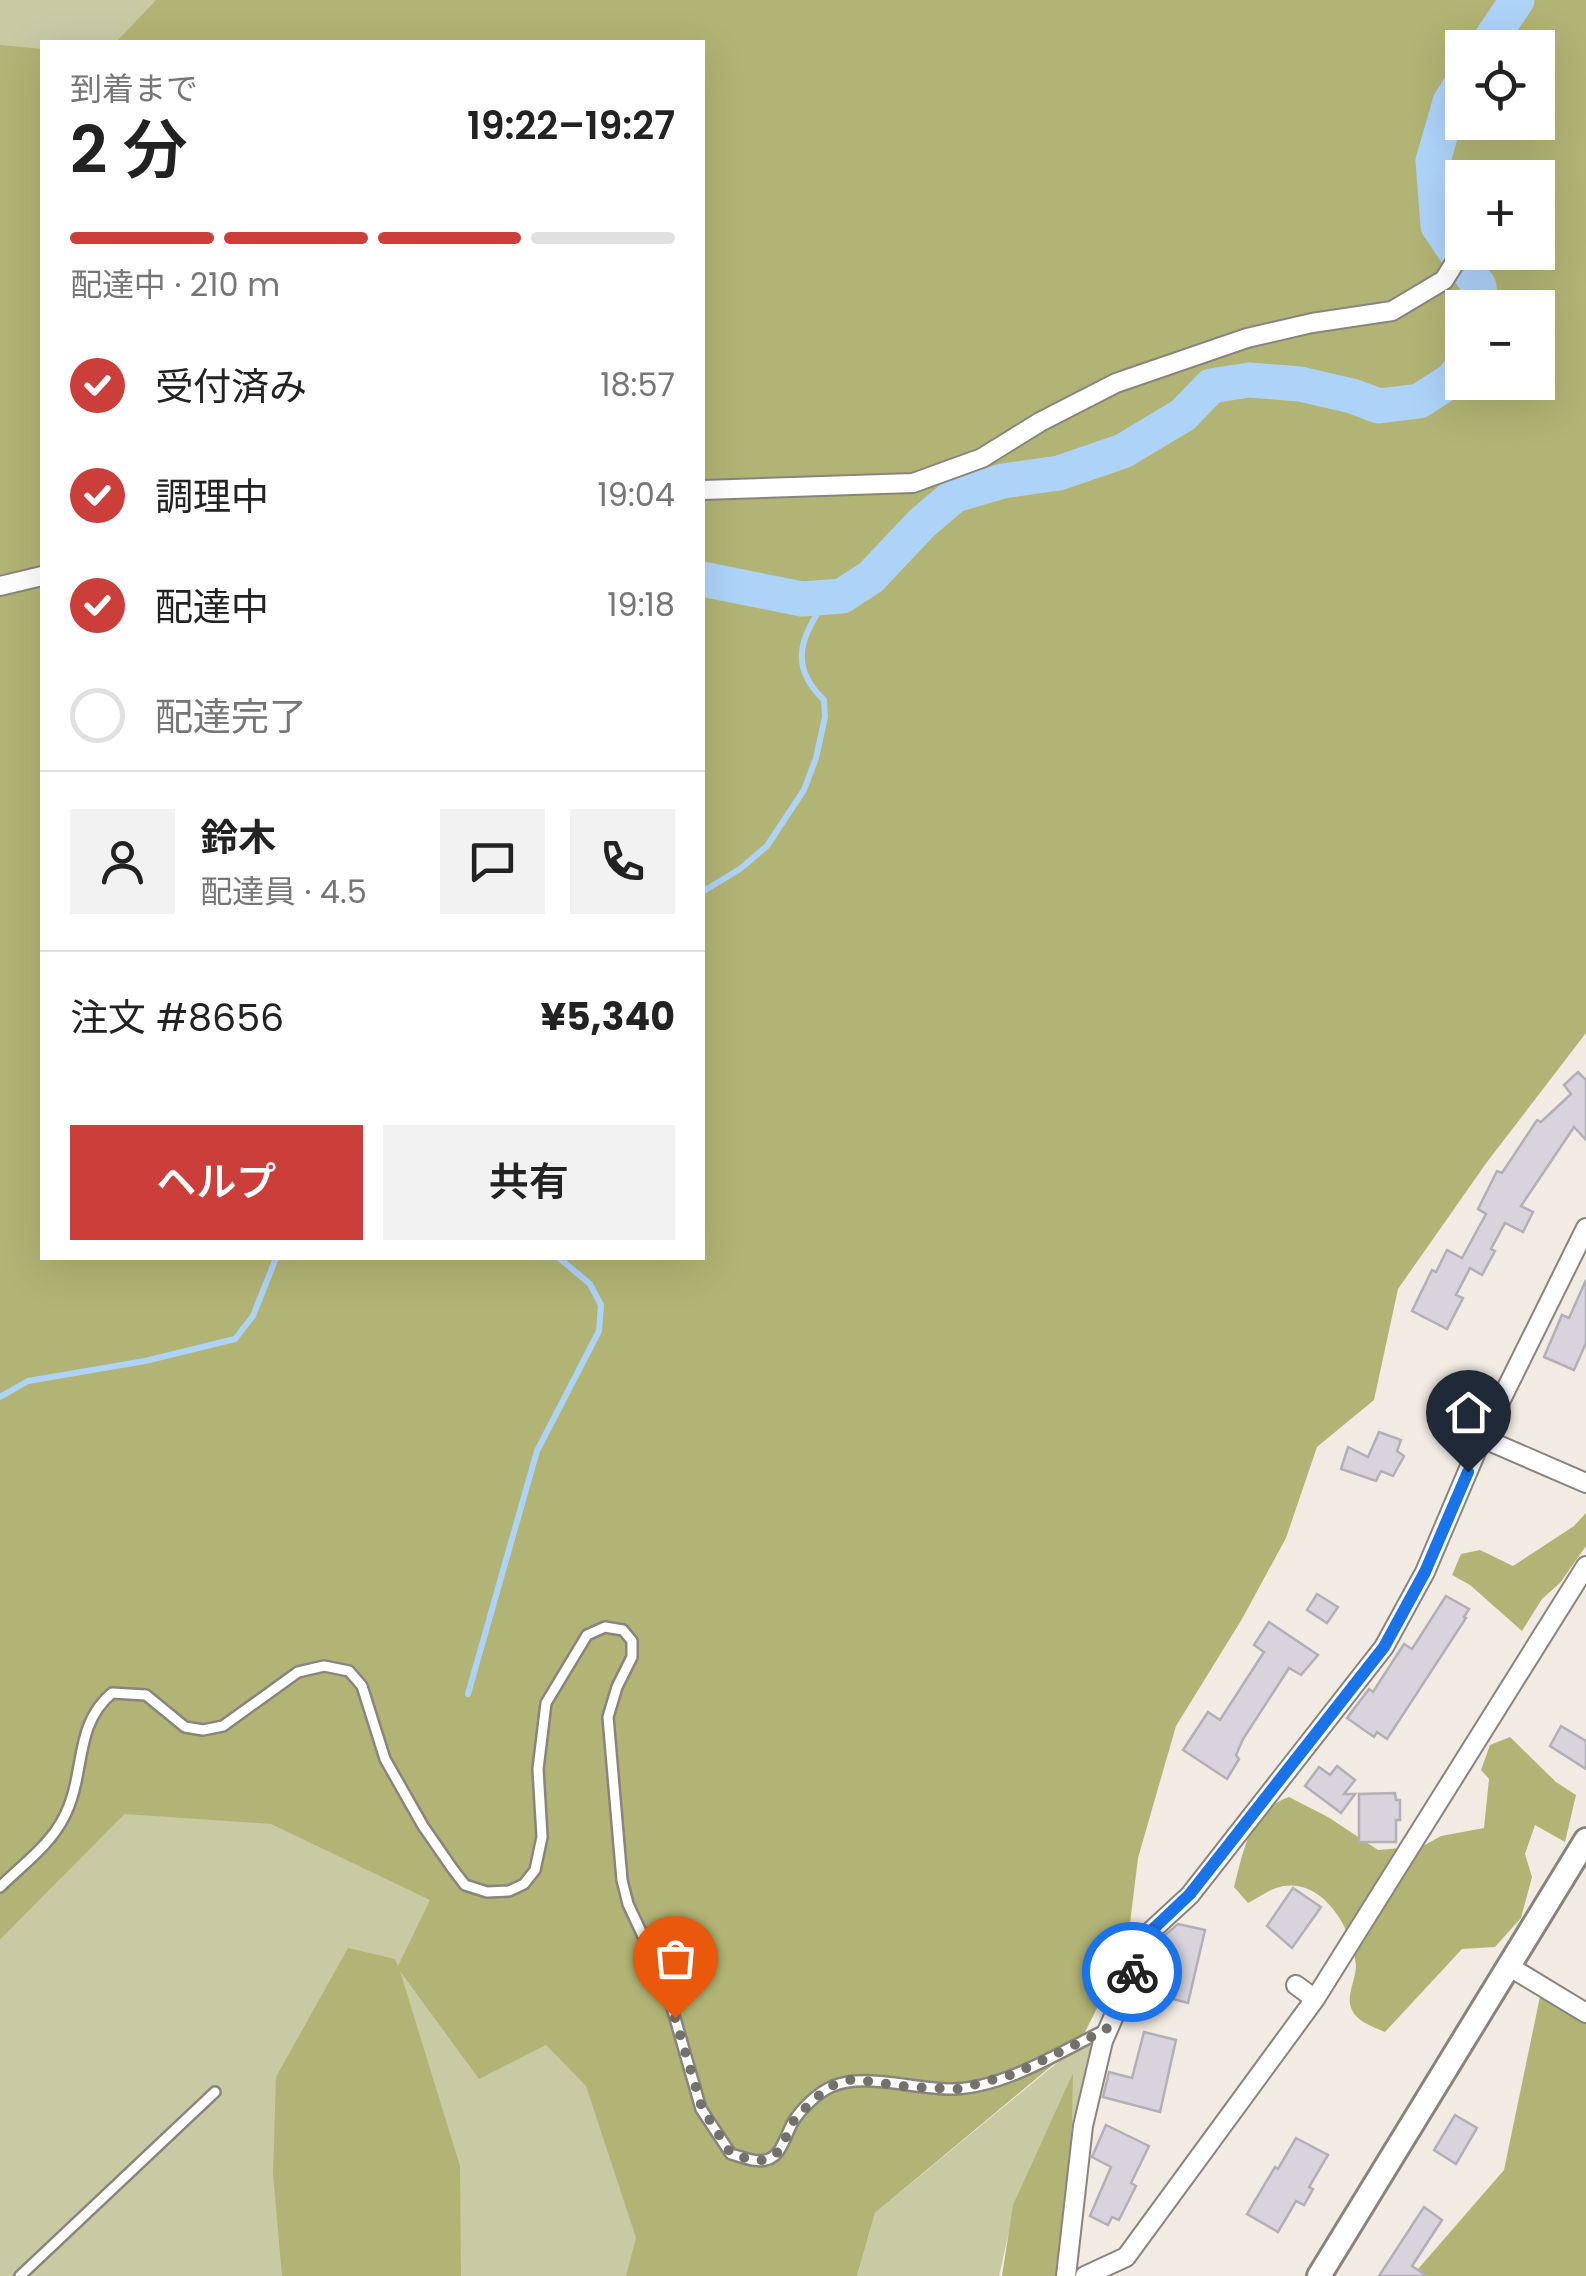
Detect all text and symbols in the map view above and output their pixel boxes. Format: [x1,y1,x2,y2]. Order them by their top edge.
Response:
map controls [1445,30,1555,400]
button: locate [1445,30,1555,140]
text: 到着まで [70,66,198,111]
text: 19:22–19:27 [467,99,675,152]
text: 2 分 [70,105,188,196]
button: + [1445,160,1555,270]
text: 配達中 · 210 m [70,262,280,307]
button: − [1445,290,1555,400]
icon: check [70,358,125,413]
text: 受付済み [155,360,307,413]
text: 18:57 [600,362,675,407]
icon: check [70,468,125,523]
text: 調理中 [155,470,269,523]
text: 19:04 [598,472,675,517]
icon: check [70,578,125,633]
text: 配達中 [155,580,269,633]
text: 19:18 [607,582,675,627]
text: 配達完了 [155,690,307,743]
button: person [70,809,175,914]
button: chat [440,809,545,914]
button: phone [570,809,675,914]
text: 鈴木 [200,811,276,864]
text: 配達員 · 4.5 [200,869,367,914]
text: ¥5,340 [540,990,675,1043]
text: 注文 #8656 [70,991,284,1044]
button: ヘルプ [70,1125,363,1240]
button: 共有 [383,1125,675,1240]
pin [1426,1370,1511,1473]
icon: home [1441,1385,1496,1440]
pin [633,1916,718,2019]
courier [1082,1922,1182,2022]
icon: bag [648,1931,703,1986]
icon: bike [1105,1945,1160,2000]

